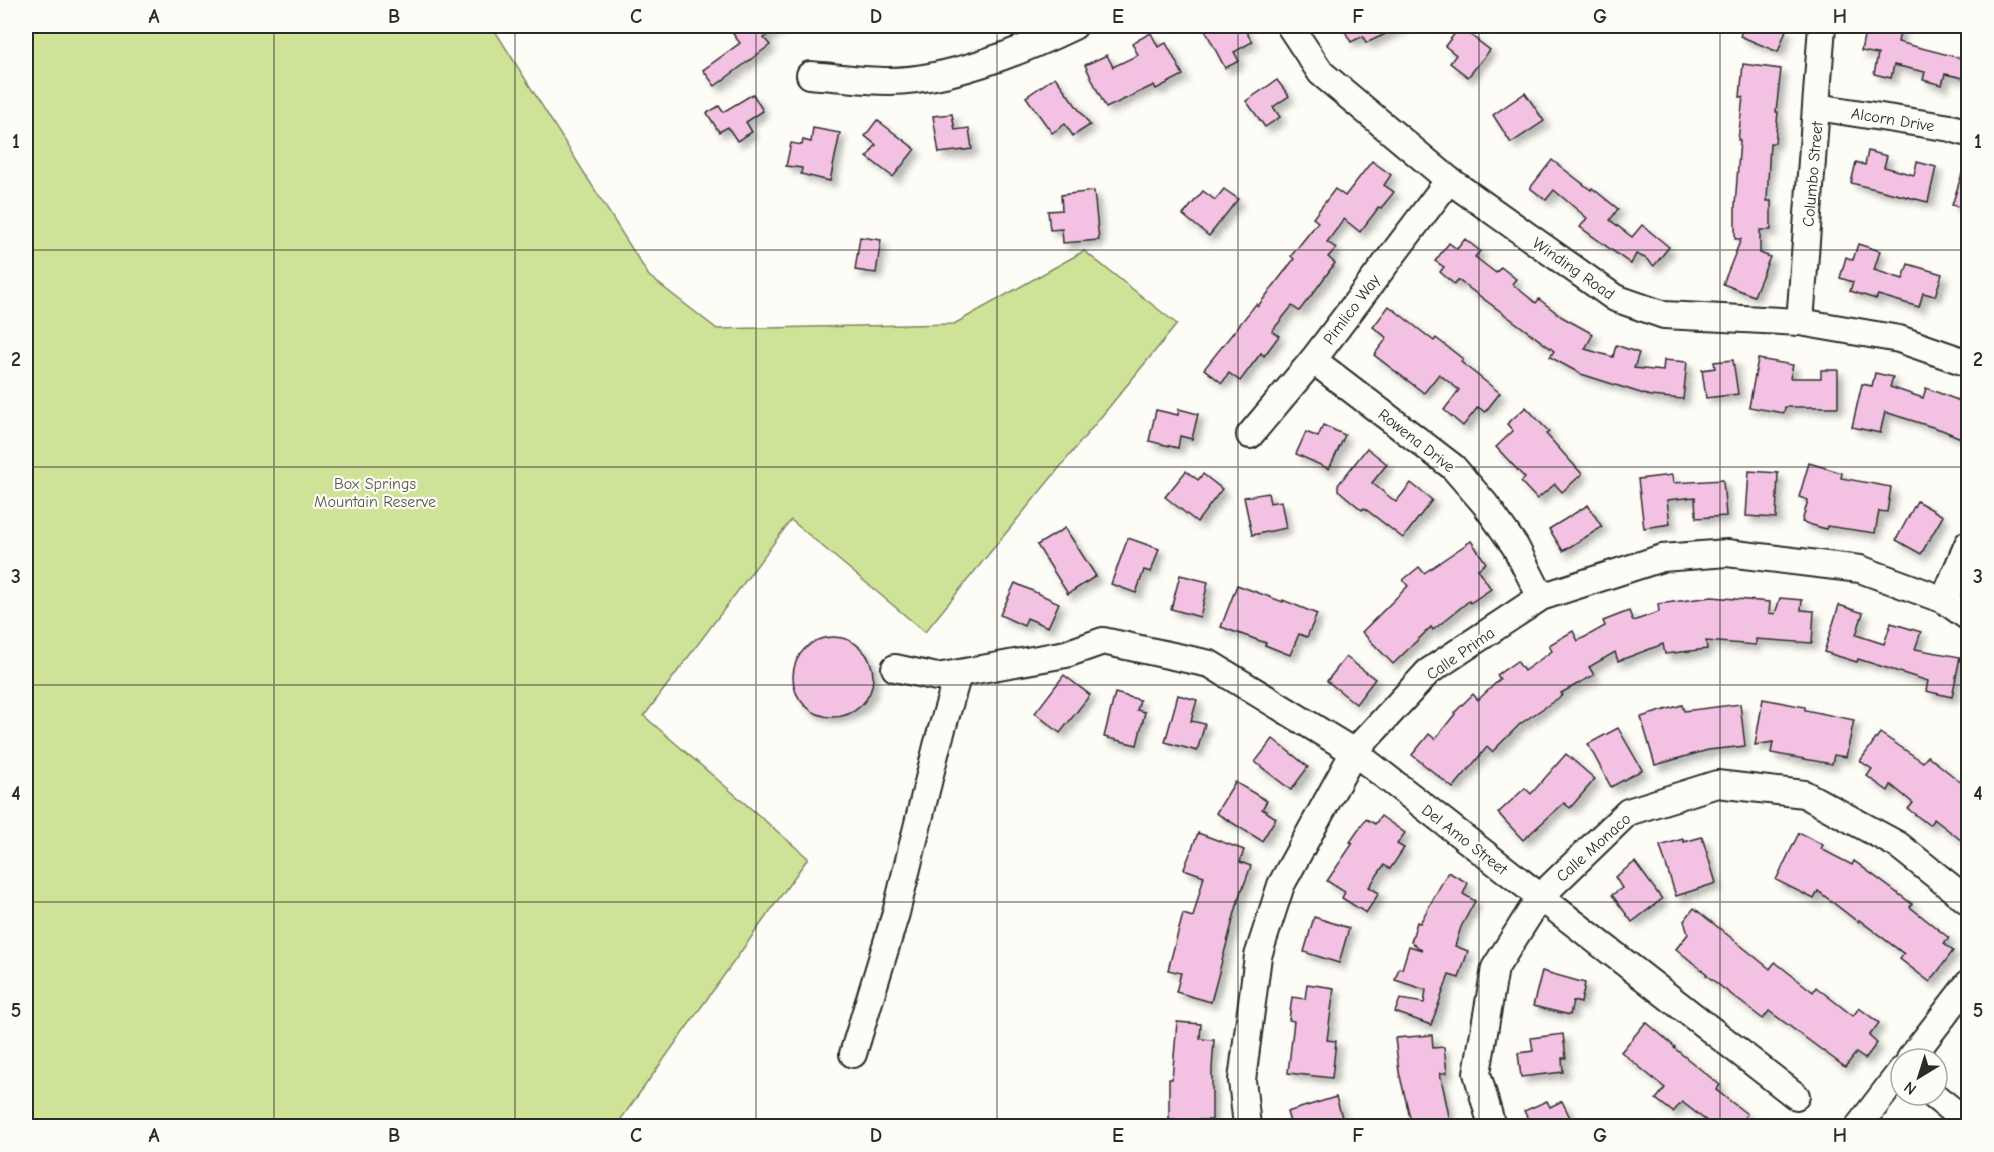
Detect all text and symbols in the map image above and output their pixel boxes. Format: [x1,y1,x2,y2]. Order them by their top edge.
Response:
text: A [148,5,160,28]
text: B [388,5,400,28]
text: C [630,5,642,28]
text: D [870,5,882,28]
text: E [1112,5,1124,28]
text: F [1352,5,1364,28]
text: G [1593,5,1607,28]
text: H [1833,5,1847,28]
street label: Alcorn Drive [1850,105,1936,135]
street label: Columbo Street [1799,120,1827,227]
text: 1 [12,130,20,153]
text: 1 [1974,130,1982,153]
street label: Winding Road [1529,234,1618,304]
street label: Pimlico Way [1320,271,1384,348]
text: 2 [11,348,21,371]
text: 2 [1973,348,1983,371]
street label: Rowena Drive [1375,405,1458,476]
park label: Box Springs Mountain Reserve [314,475,436,511]
text: 3 [11,565,21,588]
text: 3 [1973,565,1983,588]
street label: Calle Prima [1423,624,1498,684]
text: 4 [11,782,21,805]
text: 4 [1973,782,1983,805]
street label: Del Amo Street [1418,801,1511,879]
street label: Calle Monaco [1553,810,1634,886]
text: 5 [11,999,21,1022]
text: 5 [1973,999,1983,1022]
north arrow [1889,1047,1949,1107]
text: N [1901,1078,1920,1098]
text: A [148,1124,160,1147]
text: B [388,1124,400,1147]
text: C [630,1124,642,1147]
text: D [870,1124,882,1147]
text: E [1112,1124,1124,1147]
text: F [1352,1124,1364,1147]
text: G [1593,1124,1607,1147]
text: H [1833,1124,1847,1147]

